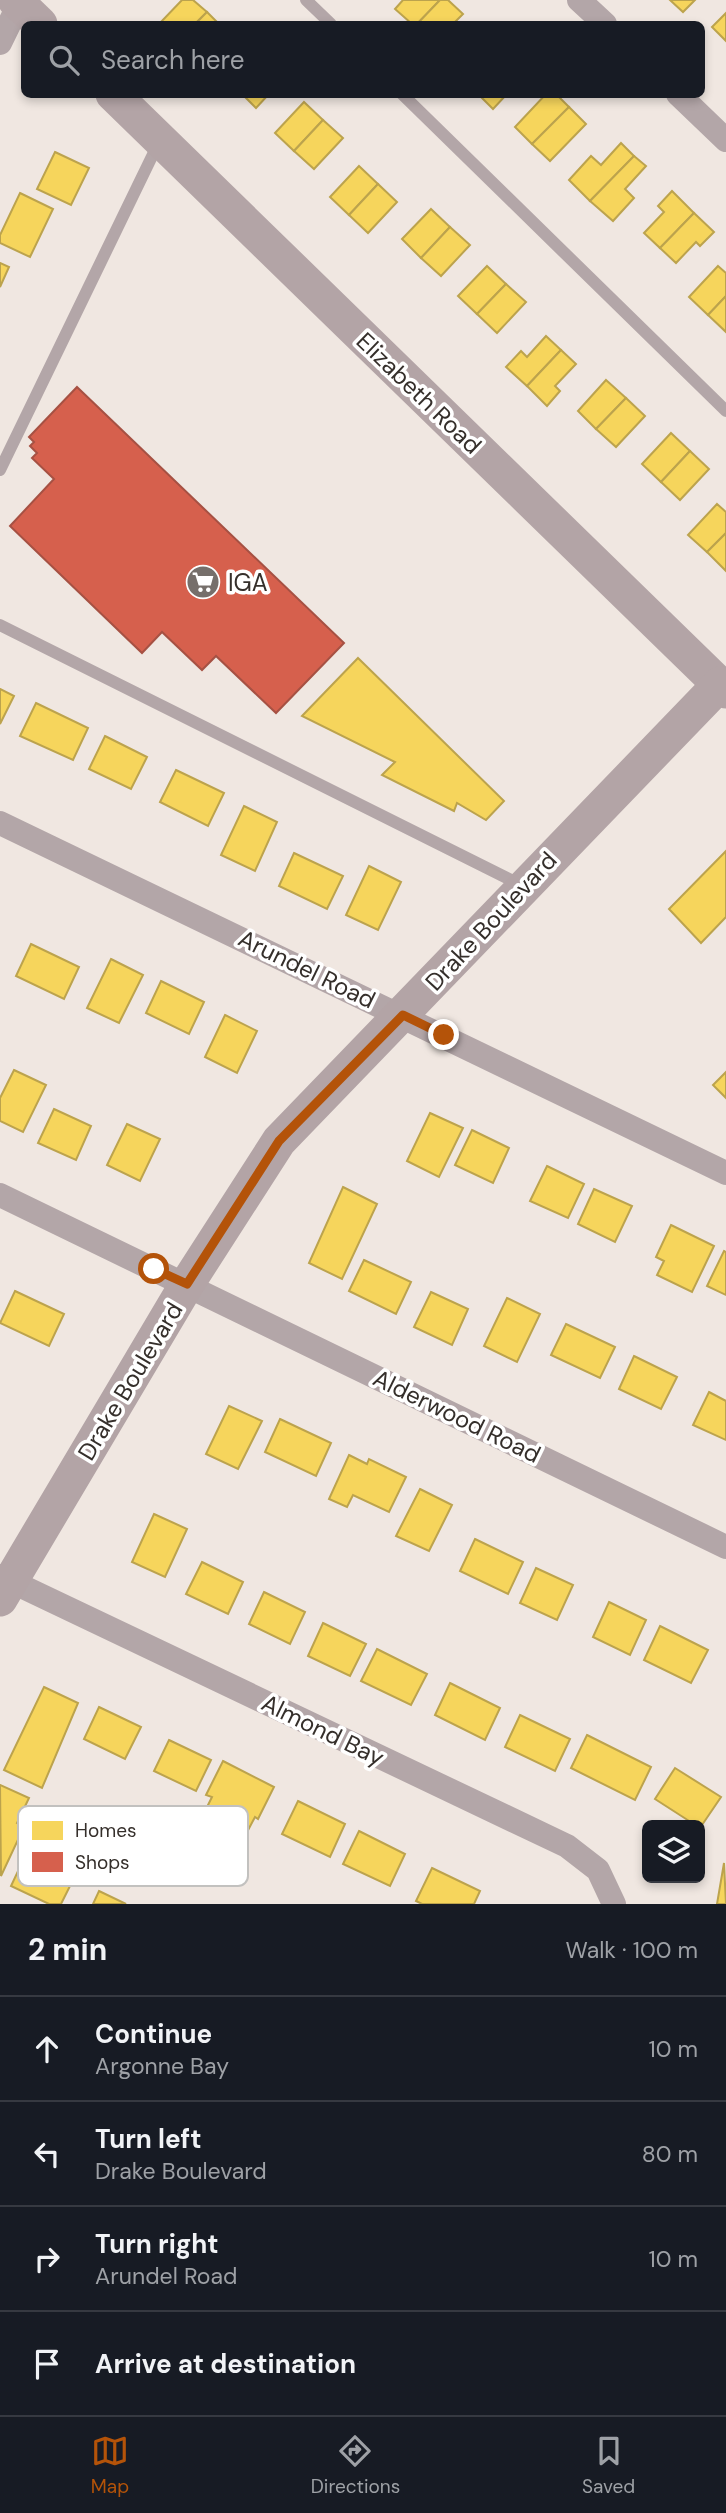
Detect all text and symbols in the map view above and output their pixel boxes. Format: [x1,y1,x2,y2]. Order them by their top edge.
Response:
search box [21,21,705,98]
icon: search [45,41,83,79]
text: Search here [101,43,244,77]
street label: Elizabeth Road [350,325,488,461]
supermarket icon: IGA [184,563,222,601]
place label: IGA [228,567,268,598]
street label: Drake Boulevard [419,845,563,997]
street label: Arundel Road [233,922,381,1016]
route end [428,1019,459,1050]
route start [138,1253,169,1284]
street label: Drake Boulevard [71,1296,189,1466]
street label: Alderwood Road [368,1362,546,1470]
street label: Almond Bay [257,1687,389,1773]
legend [18,1806,248,1886]
text: Homes [75,1818,136,1843]
map controls [642,1820,705,1883]
button: layers [642,1820,705,1883]
text: Shops [75,1850,130,1875]
text: 2 min [28,1930,107,1969]
text: Walk · 100 m [566,1935,698,1965]
text: Continue [95,2017,212,2051]
icon: ahead [28,2030,66,2068]
text: 10 m [648,2034,698,2064]
text: Argonne Bay [95,2051,229,2081]
text: Turn left [95,2122,202,2156]
icon: left [28,2135,66,2173]
text: 80 m [642,2139,698,2169]
text: Drake Boulevard [95,2156,267,2186]
text: Turn right [95,2227,219,2261]
icon: right [28,2240,66,2278]
text: 10 m [648,2244,698,2274]
text: Arundel Road [95,2261,237,2291]
icon: arrive [28,2345,66,2383]
text: Arrive at destination [95,2347,356,2381]
tab: Map [91,2432,129,2499]
tab: Directions [311,2432,400,2499]
tab: Saved [582,2432,635,2499]

